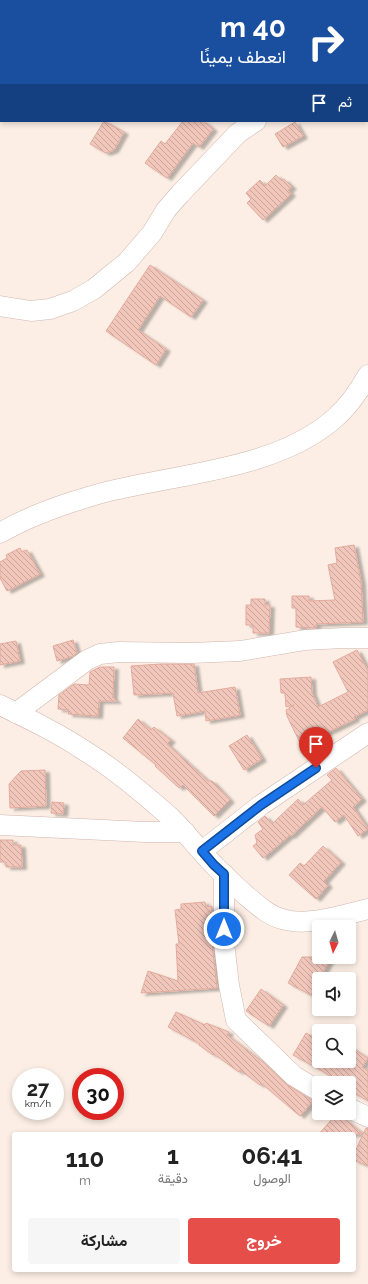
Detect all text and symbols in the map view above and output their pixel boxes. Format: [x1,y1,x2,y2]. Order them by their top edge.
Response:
text: 40 m [220,11,286,44]
icon: right [300,16,352,68]
text: انعطف يمينًا [200,46,286,67]
icon: arrive [308,92,330,114]
text: ثم [338,93,352,111]
pin [299,727,333,768]
icon: arrive [305,733,327,755]
position arrow [203,908,245,950]
north arrow [312,920,356,964]
map controls [312,920,356,1120]
button: sound [312,972,356,1016]
button: search [312,1024,356,1068]
speed limit sign: 30 [72,1068,124,1120]
button: layers [312,1076,356,1120]
text: 27 [27,1077,49,1101]
text: km/h [25,1098,51,1109]
text: 1 [167,1141,179,1170]
text: 06:41 [242,1141,302,1170]
text: 110 [66,1144,104,1173]
text: دقيقة [158,1171,188,1186]
text: الوصول [253,1171,291,1186]
text: m [79,1173,91,1188]
button: مشاركة [28,1218,180,1264]
button: خروج [188,1218,340,1264]

